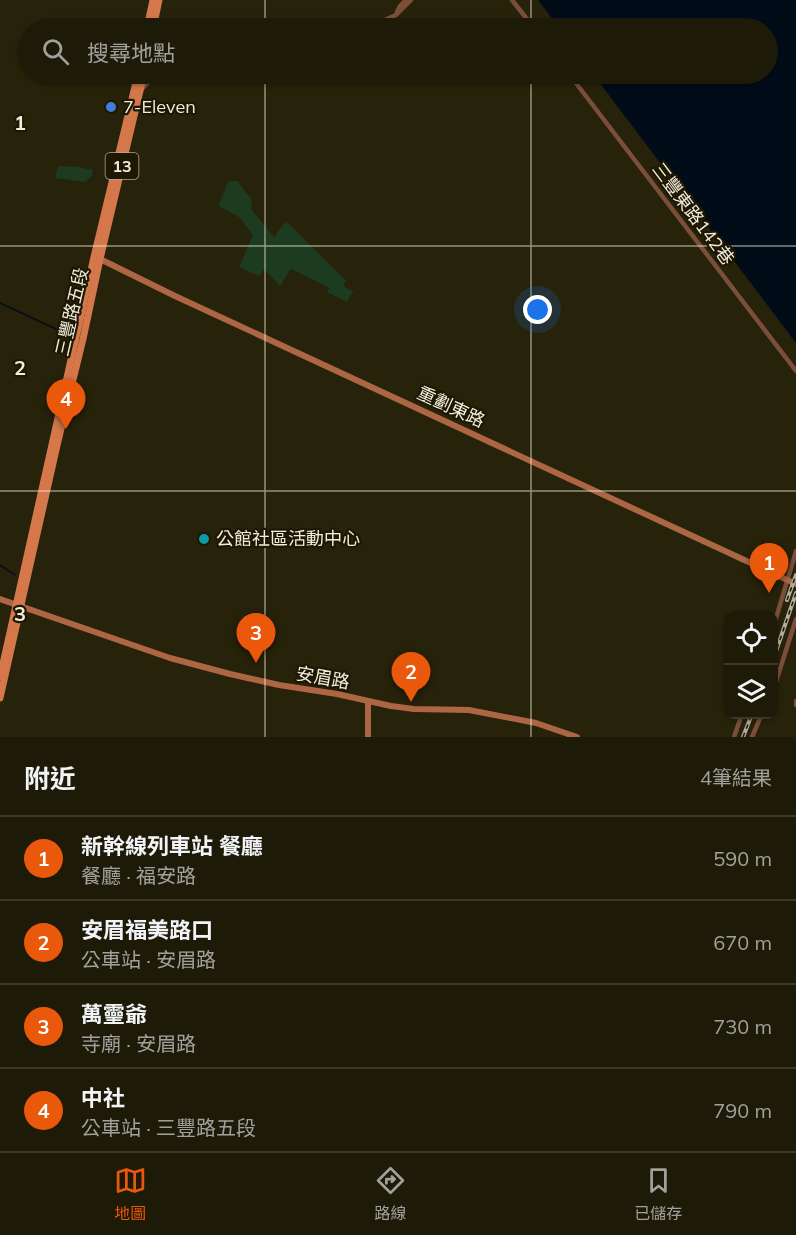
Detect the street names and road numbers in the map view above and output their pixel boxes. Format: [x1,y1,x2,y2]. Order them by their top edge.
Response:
road number: 13 [106,153,138,179]
street label: 三豐東路142巷 [647,158,739,269]
street label: 三豐路五段 [50,265,93,358]
street label: 重劃東路 [414,381,489,432]
street label: 安眉路 [295,661,352,694]

